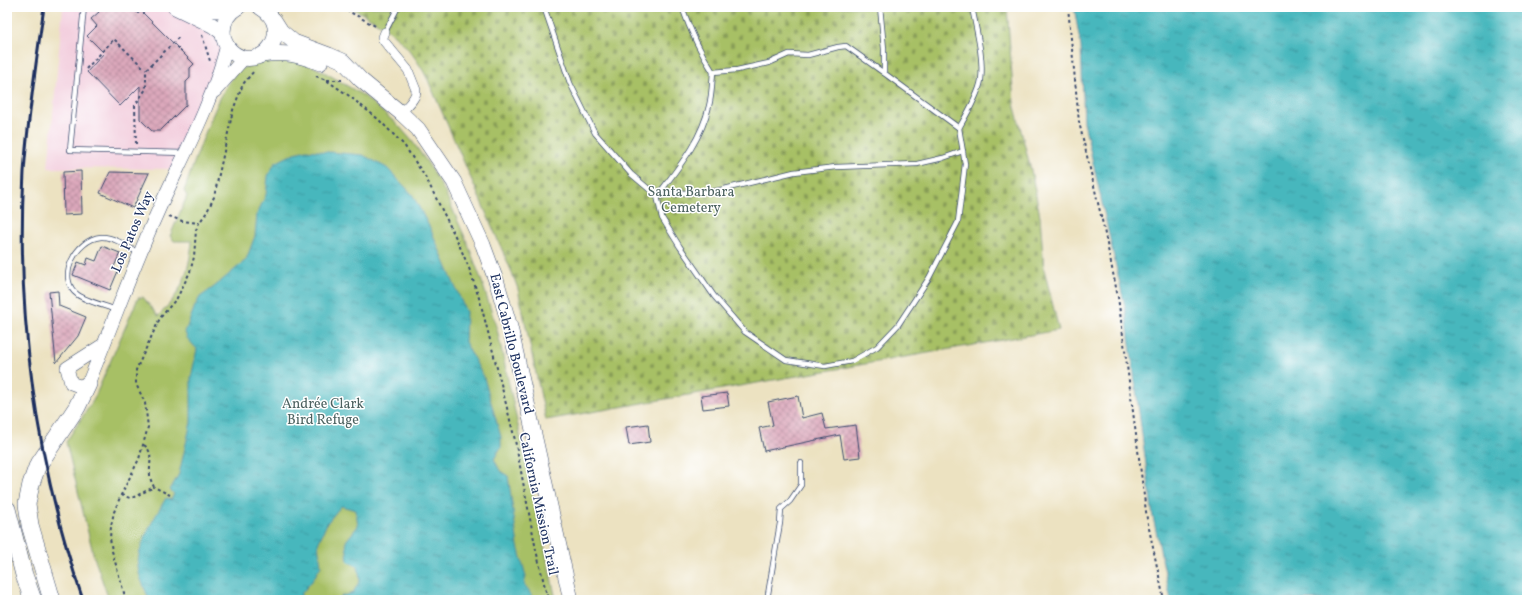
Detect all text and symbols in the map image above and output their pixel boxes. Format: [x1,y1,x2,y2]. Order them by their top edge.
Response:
park label: Santa Barbara Cemetery [648,183,734,218]
street label: Los Patos Way [107,188,159,276]
street label: East Cabrillo Boulevard [484,272,538,416]
park label: Andrée Clark Bird Refuge [282,395,364,430]
street label: California Mission Trail [514,431,562,577]

